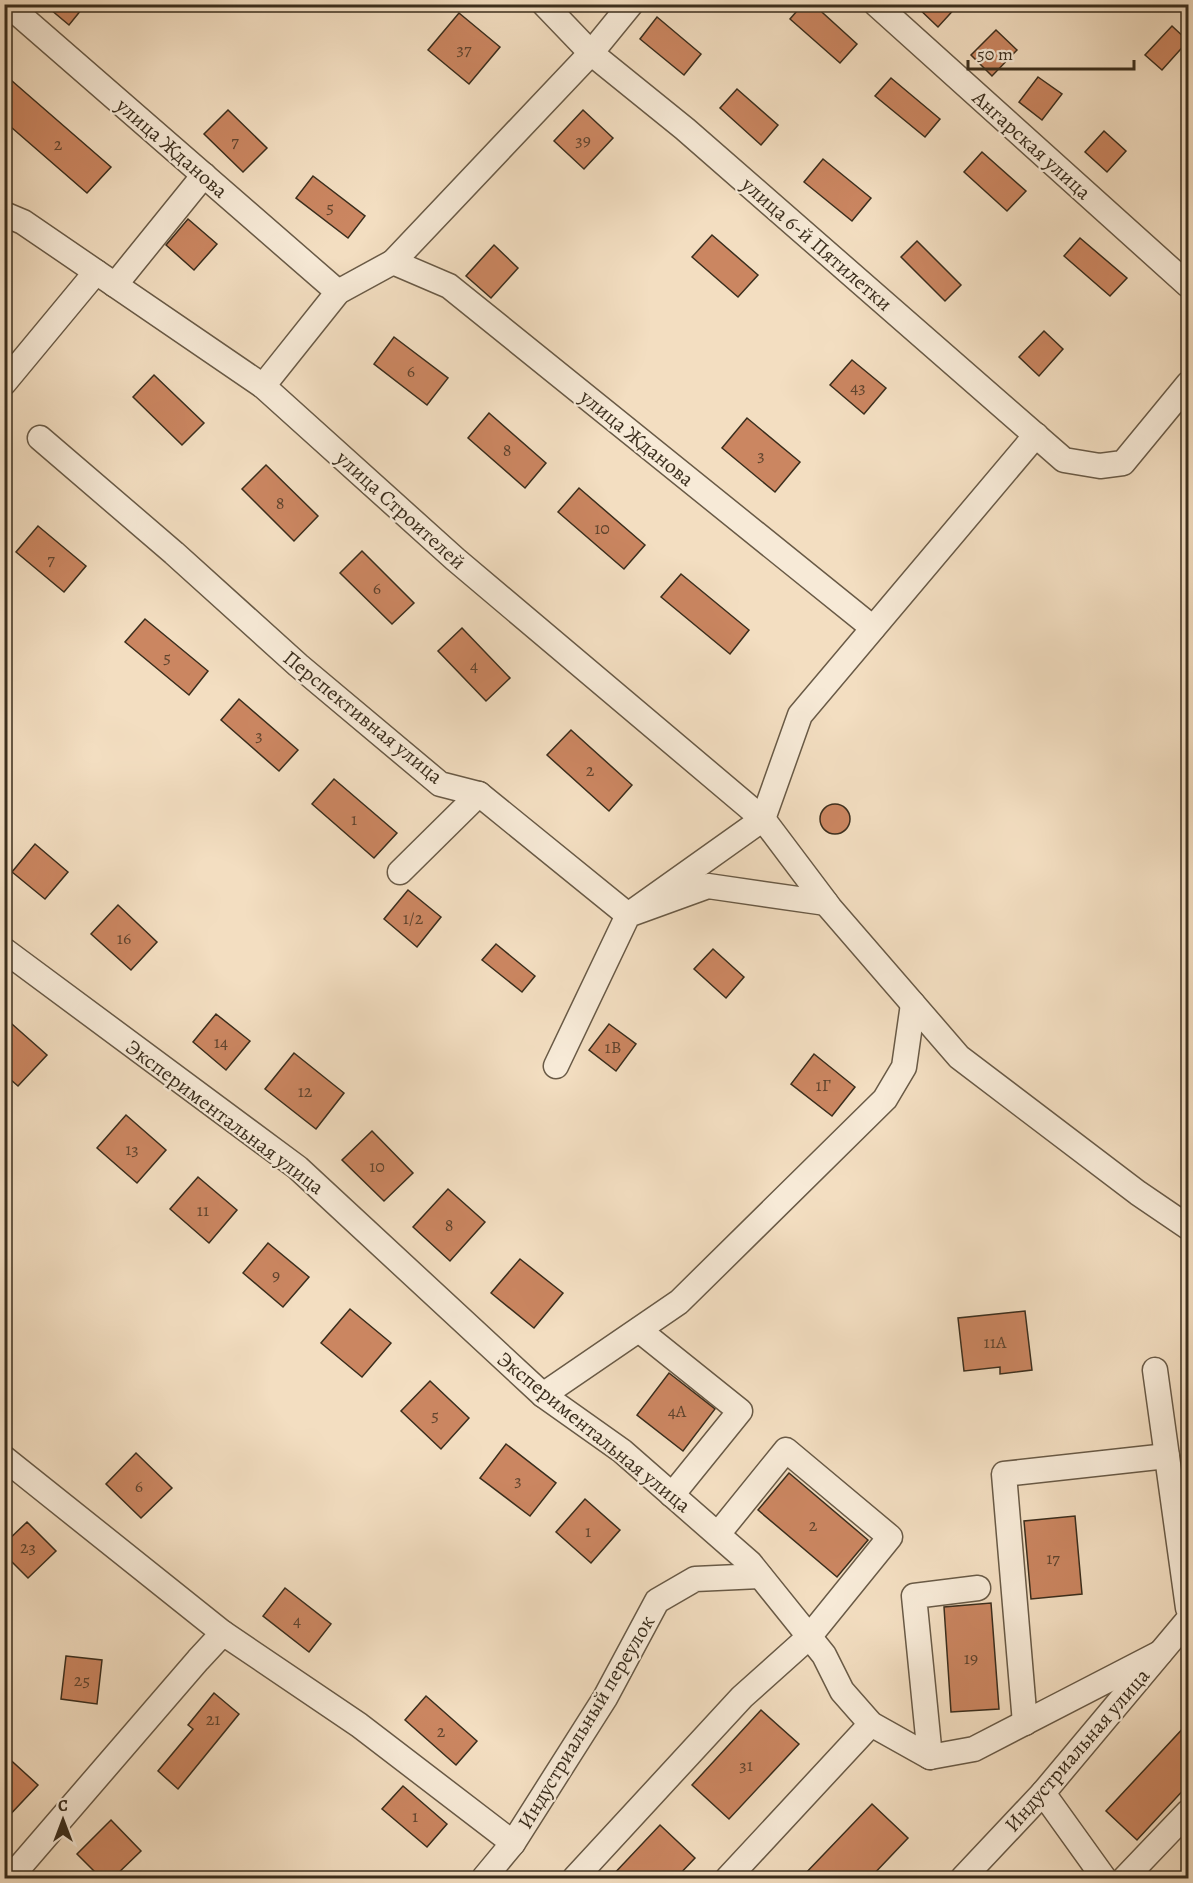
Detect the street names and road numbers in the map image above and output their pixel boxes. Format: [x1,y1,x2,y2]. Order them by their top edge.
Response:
street label: Ангарская улица [966,84,1098,206]
street label: улица Жданова [109,91,234,205]
street label: улица 6-й Пятилетки [735,170,898,317]
street label: улица Жданова [573,383,700,493]
street label: улица Строителей [329,444,472,576]
street label: Перспективная улица [277,644,449,790]
street label: Экспериментальная улица [120,1033,330,1201]
street label: Экспериментальная улица [491,1345,697,1519]
street label: Индустриальный переулок [511,1610,661,1834]
street label: Индустриальная улица [998,1662,1156,1838]

